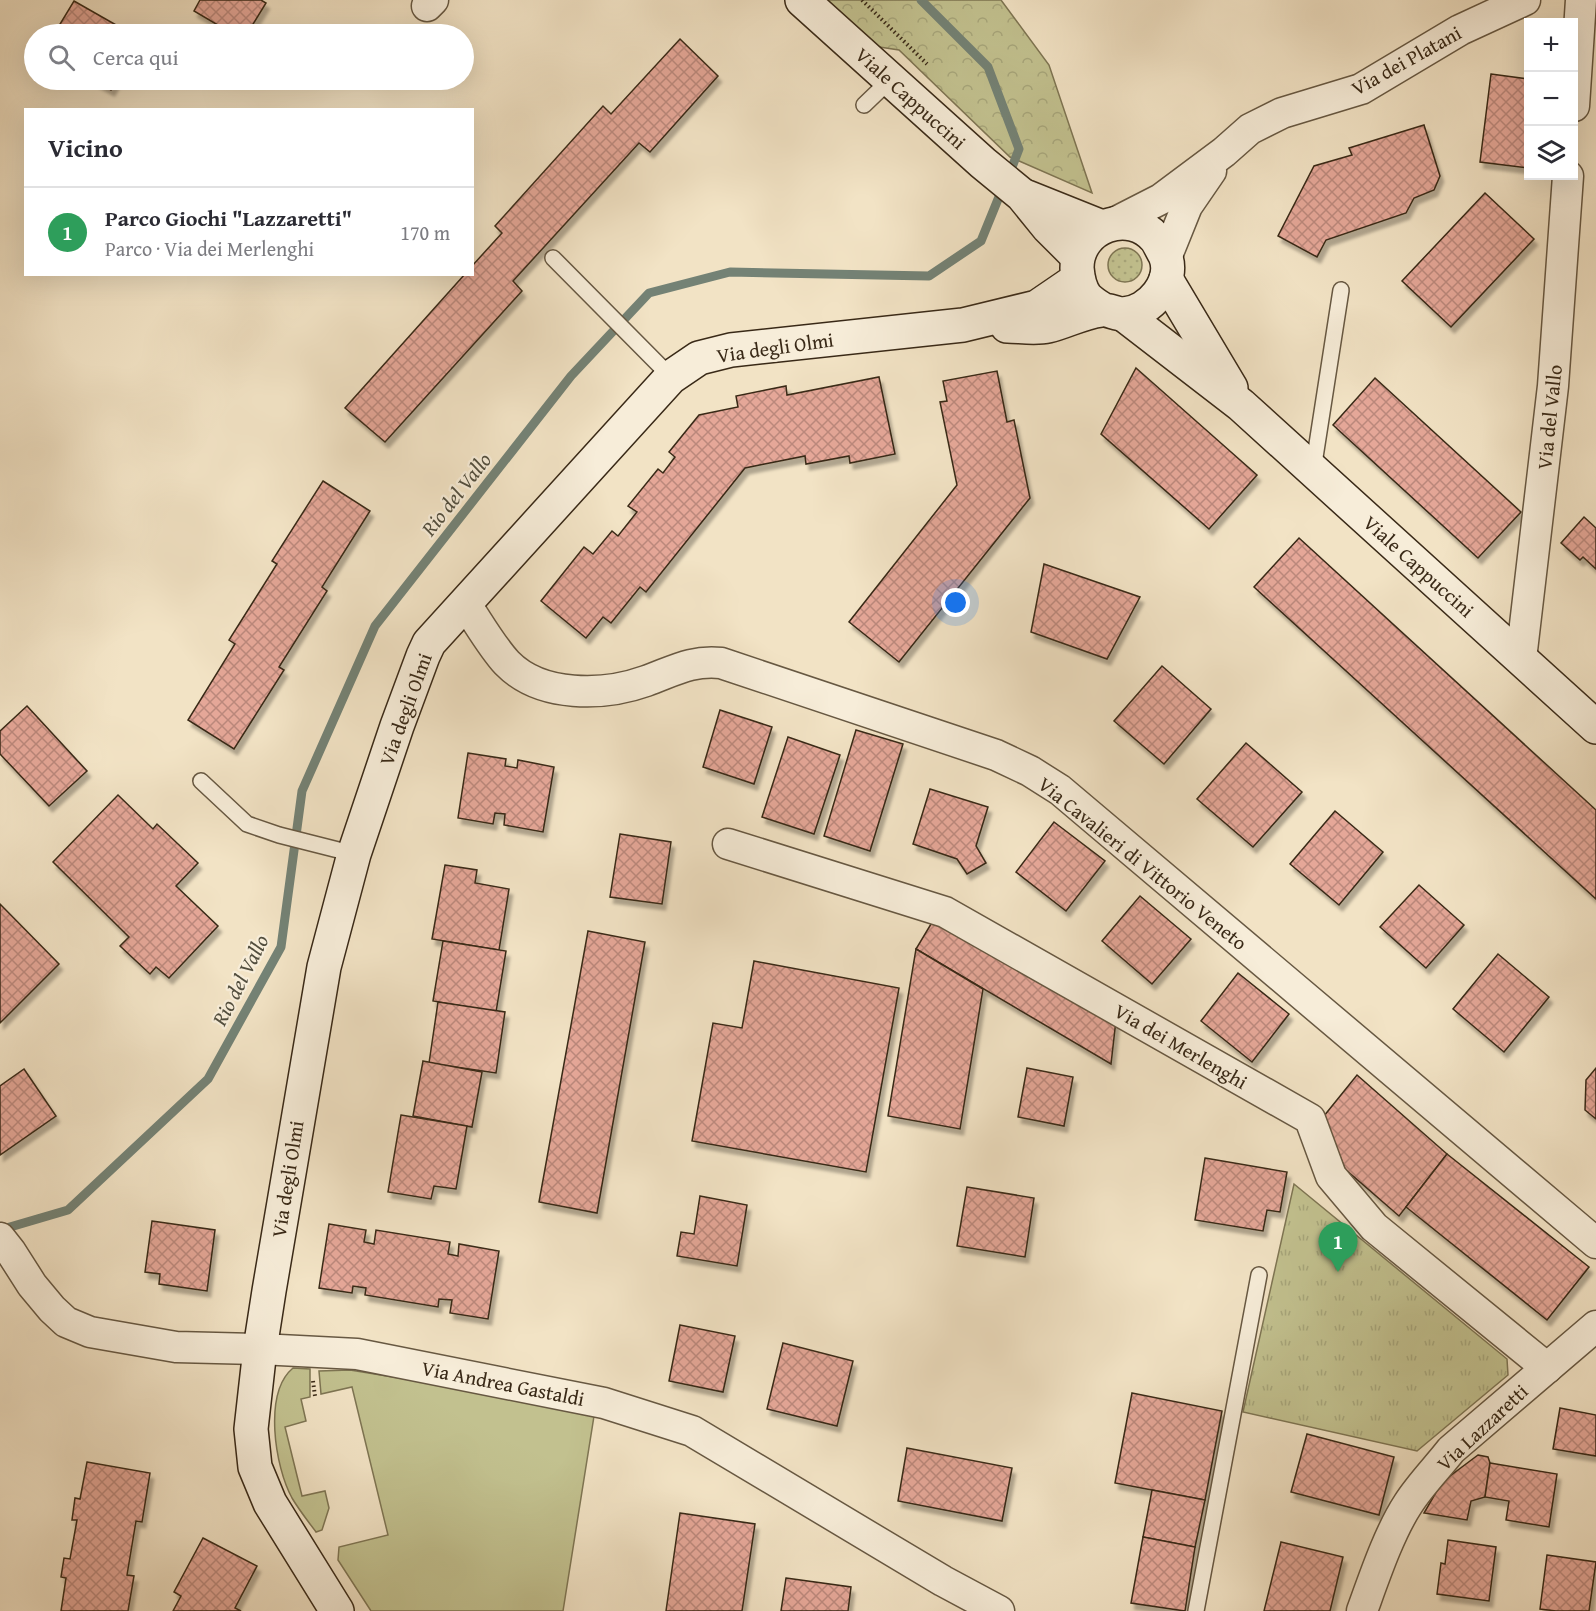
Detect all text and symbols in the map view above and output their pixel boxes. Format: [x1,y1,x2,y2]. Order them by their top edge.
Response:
street label: Via dei Platani [1346,18,1467,102]
map controls [1524,18,1578,180]
button: + [1524,18,1578,72]
search box [24,24,474,90]
street label: Viale Cappuccini [849,40,973,156]
icon: search [45,41,78,74]
text: Cerca qui [93,41,179,73]
button: − [1524,72,1578,126]
button: layers [1524,126,1578,180]
text: Vicino [48,128,123,167]
text: Parco Giochi "Lazzaretti" [105,202,352,234]
text: 1 [62,218,73,247]
text: 170 m [400,218,450,247]
text: Parco · Via dei Merlenghi [105,234,314,263]
street label: Via degli Olmi [715,324,836,370]
street label: Via del Vallo [1529,363,1569,471]
water label: Rio del Vallo [413,446,499,543]
street label: Viale Cappuccini [1357,508,1481,624]
your location [941,588,970,617]
street label: Via degli Olmi [371,648,439,769]
street label: Via Cavalieri di Vittorio Veneto [1032,769,1254,957]
water label: Rio del Vallo [203,929,276,1032]
street label: Via dei Merlenghi [1109,996,1253,1096]
street label: Via degli Olmi [263,1118,311,1240]
pin: 1 [1318,1222,1358,1272]
street label: Via Andrea Gastaldi [419,1353,587,1413]
street label: Via Lazzaretti [1430,1377,1535,1477]

